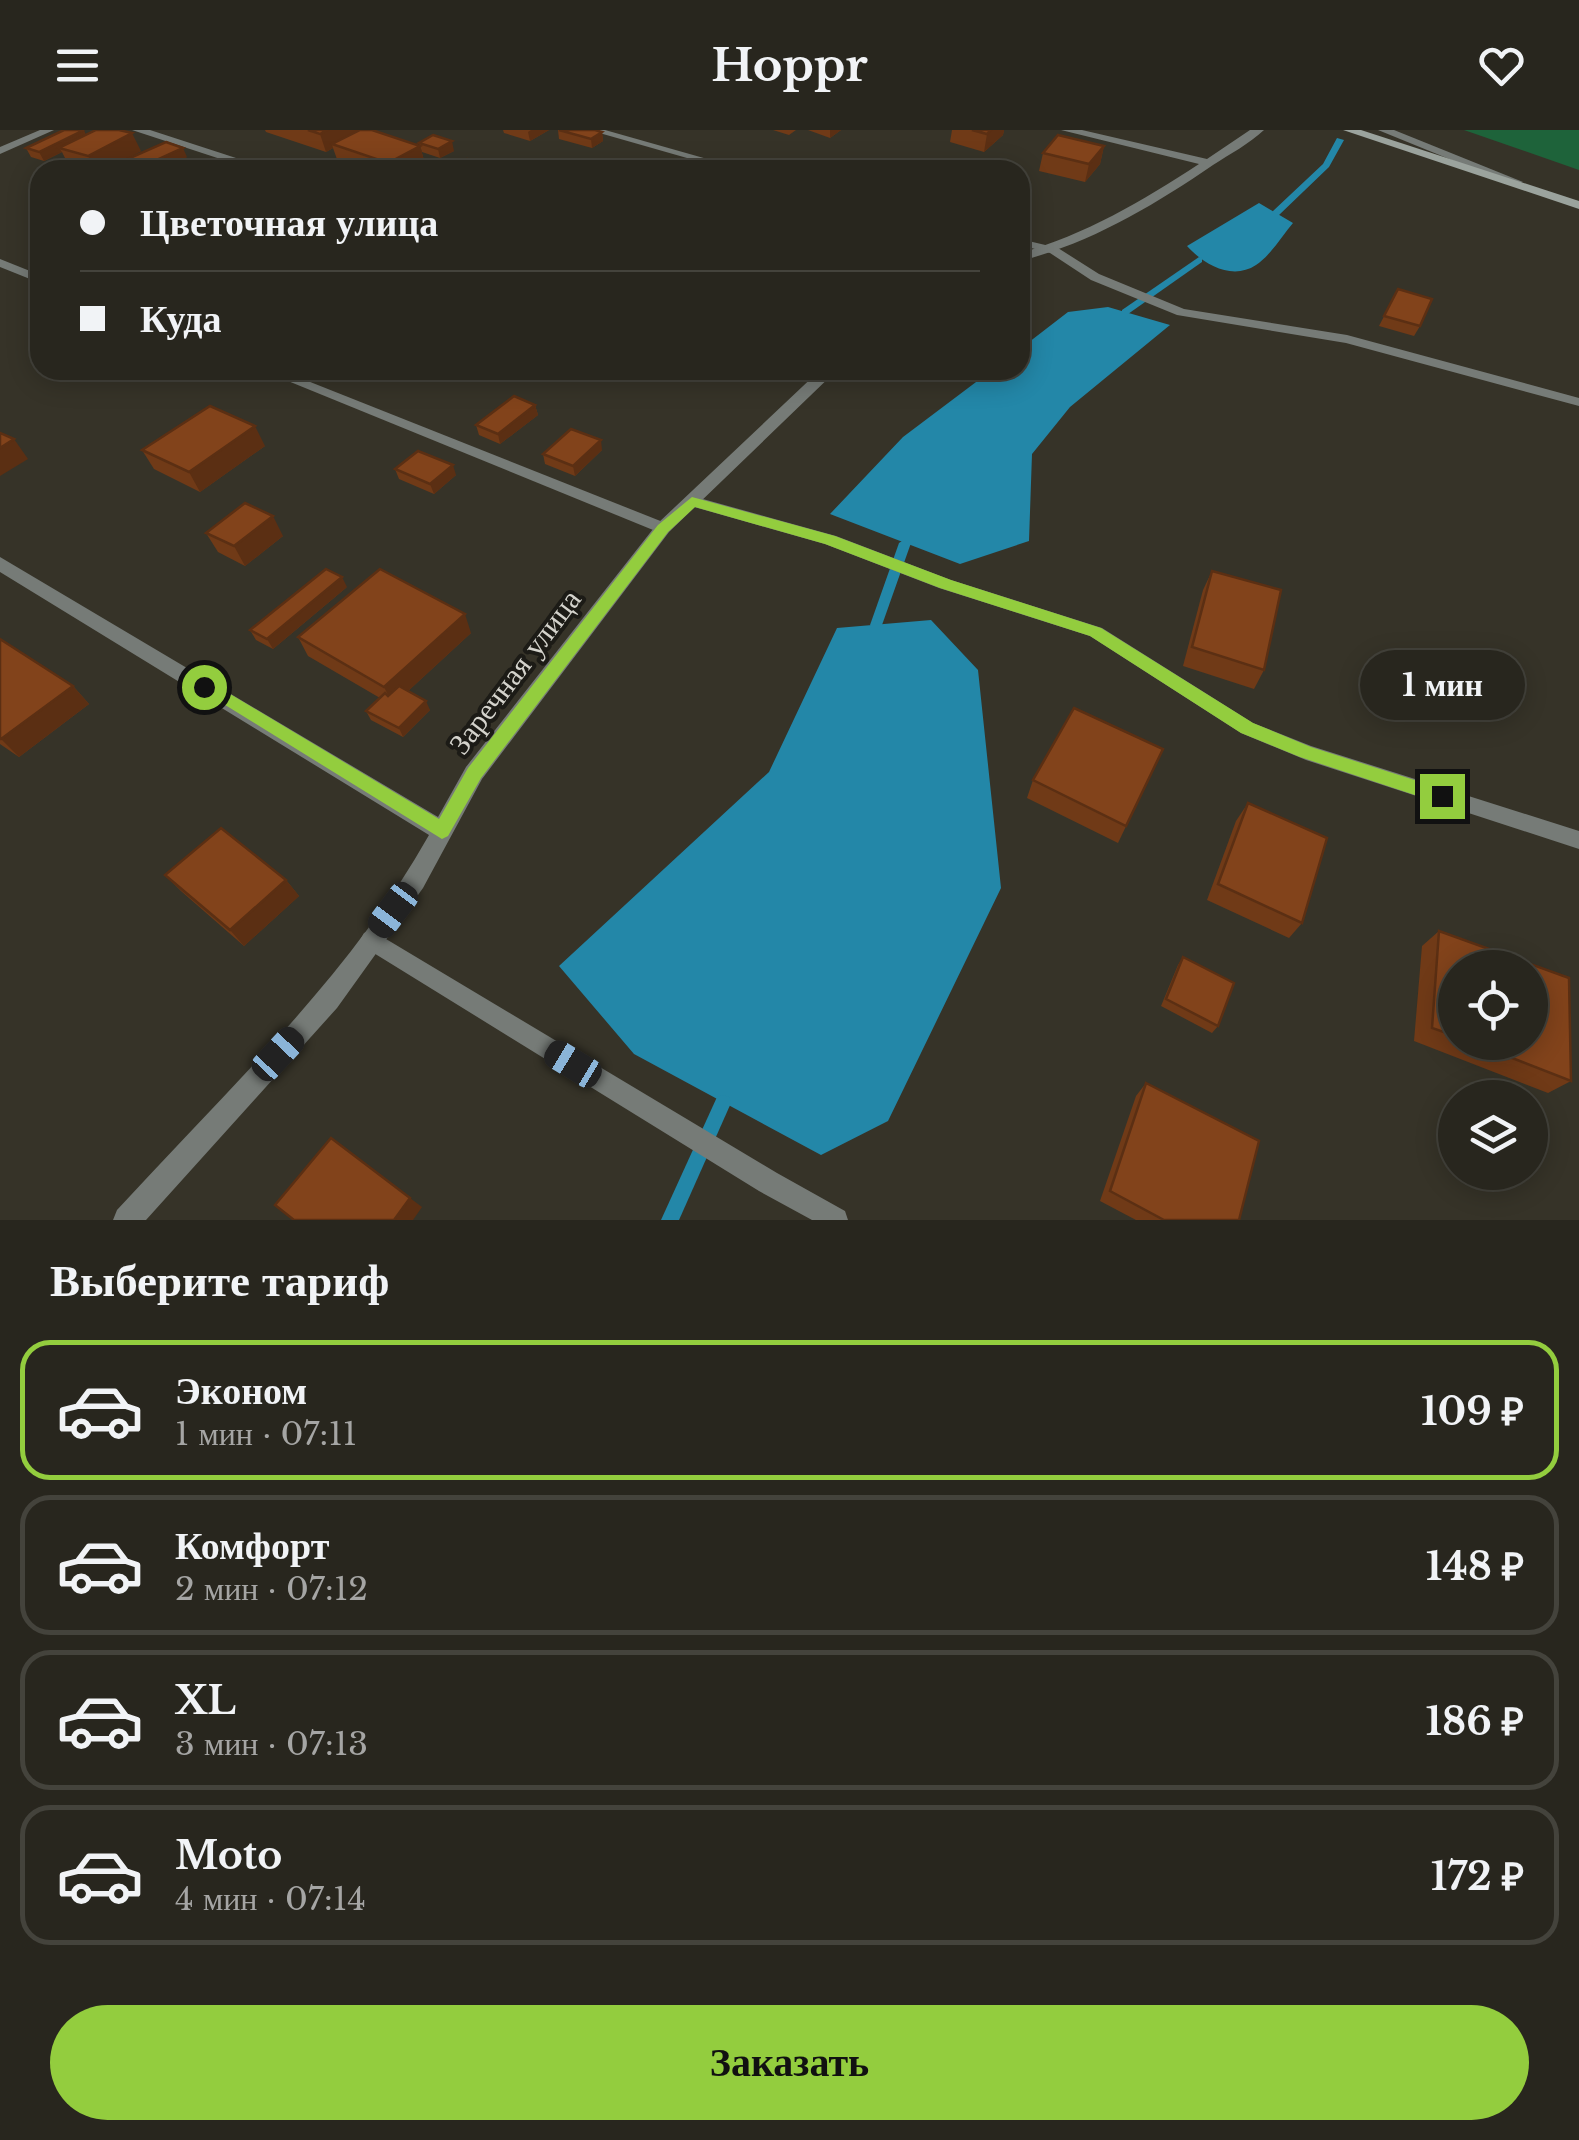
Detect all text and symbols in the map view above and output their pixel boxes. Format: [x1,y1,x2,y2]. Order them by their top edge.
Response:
text: Hoppr [711,37,868,93]
icon: menu [50,38,105,93]
icon: heart [1474,38,1529,93]
text: Цветочная улица [140,199,438,246]
text: Куда [140,295,221,342]
street label: Заречная улица [441,582,589,761]
callout: 1 мин [1360,651,1524,721]
route start [182,665,227,710]
text: 1 мин [1402,665,1483,705]
route end [1420,774,1465,819]
car [363,877,423,943]
map controls [1438,950,1548,1190]
button: locate [1438,950,1548,1060]
car [247,1022,309,1086]
car [540,1036,606,1092]
button: layers [1438,1080,1548,1190]
text: Выберите тариф [50,1252,389,1308]
icon: car [55,1365,145,1455]
text: Эконом [175,1367,307,1414]
text: 109 ₽ [1421,1388,1524,1435]
text: 1 мин · 07:11 [175,1414,357,1454]
icon: car [55,1520,145,1610]
text: Комфорт [175,1522,329,1569]
text: 148 ₽ [1426,1543,1524,1590]
text: 2 мин · 07:12 [175,1569,368,1609]
icon: car [55,1675,145,1765]
text: XL [175,1677,236,1724]
text: 186 ₽ [1425,1698,1524,1745]
text: 3 мин · 07:13 [175,1724,368,1764]
icon: car [55,1830,145,1920]
text: Moto [175,1832,282,1879]
text: 172 ₽ [1431,1853,1524,1900]
text: 4 мин · 07:14 [175,1879,366,1919]
button: Заказать [50,2005,1529,2120]

